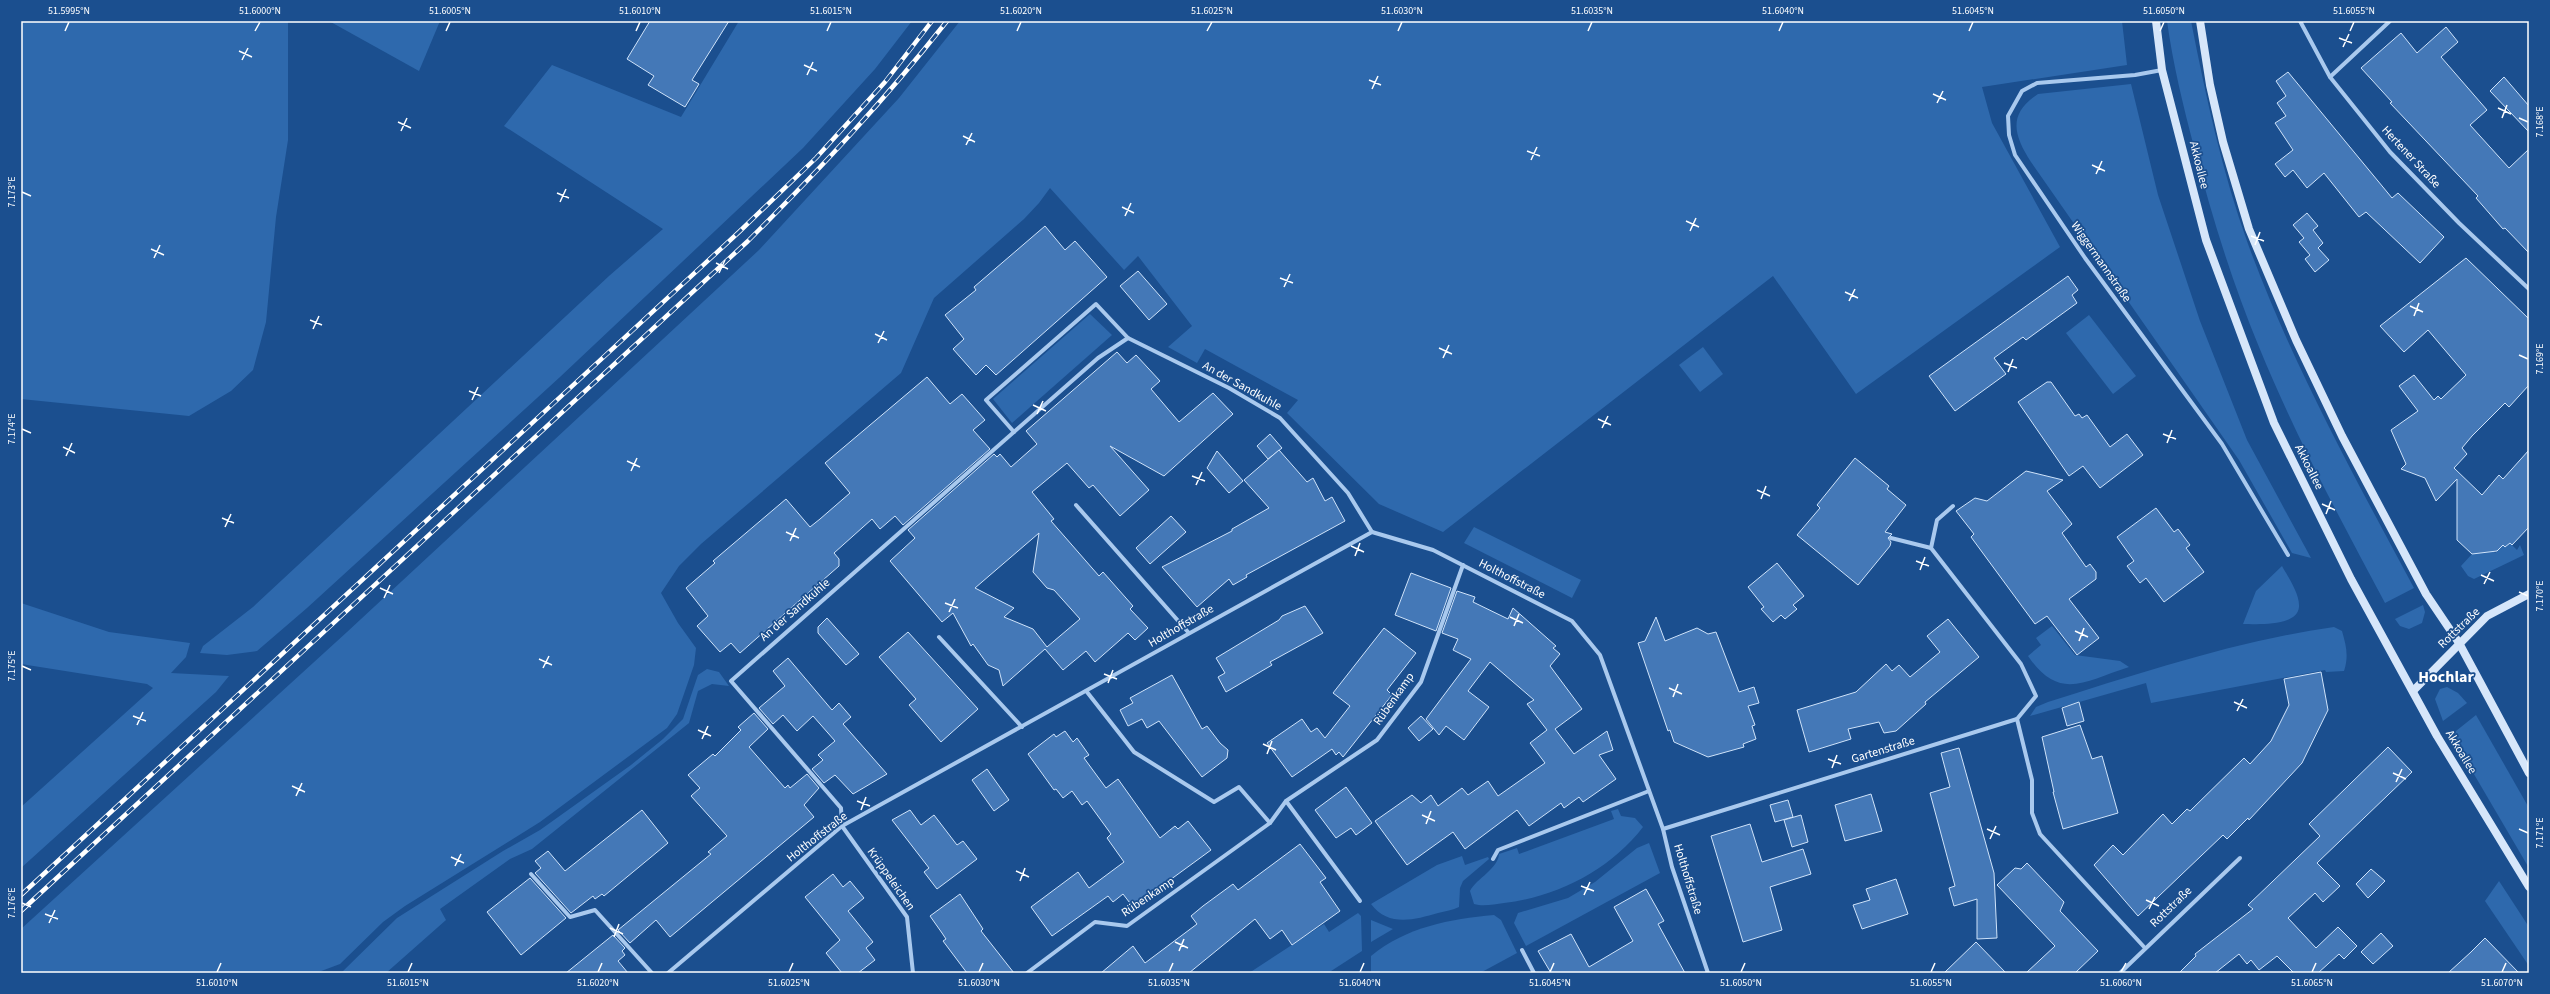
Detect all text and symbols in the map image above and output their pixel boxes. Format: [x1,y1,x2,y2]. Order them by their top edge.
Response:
text: 51.5995°N [48,4,90,18]
text: 51.6000°N [239,4,281,18]
text: 51.6005°N [429,4,471,18]
text: 51.6010°N [619,4,661,18]
text: 51.6015°N [810,4,852,18]
text: 51.6020°N [1000,4,1042,18]
text: 51.6025°N [1191,4,1233,18]
text: 51.6030°N [1381,4,1423,18]
text: 51.6035°N [1571,4,1613,18]
text: 51.6040°N [1762,4,1804,18]
text: 51.6045°N [1952,4,1994,18]
text: 51.6050°N [2143,4,2185,18]
text: 51.6055°N [2333,4,2375,18]
text: 7.168°E [2533,107,2547,137]
street label: Hertener Straße [2378,122,2444,192]
street label: Akkoallee [2185,139,2213,191]
text: 7.173°E [5,177,19,207]
street label: Wiggermannstraße [2067,218,2135,306]
text: 7.169°E [2533,344,2547,374]
street label: An der Sandkuhle [1199,357,1285,415]
text: 7.174°E [5,414,19,444]
street label: Akkoallee [2290,441,2328,493]
street label: Holthoffstraße [1476,555,1548,603]
street label: An der Sandkuhle [756,575,834,645]
text: 7.170°E [2533,581,2547,611]
street label: Holthoffstraße [1145,600,1217,652]
street label: Rottstraße [2434,604,2484,652]
text: 7.175°E [5,651,19,681]
district label: Hochlar [2418,666,2474,688]
street label: Rübenkamp [1370,669,1419,729]
street label: Akkoallee [2441,727,2481,777]
street label: Gartenstraße [1849,732,1917,768]
street label: Holthoffstraße [783,808,851,866]
text: 7.171°E [2533,818,2547,848]
street label: Holthoffstraße [1669,842,1707,916]
street label: Krüppeleichen [863,844,919,914]
street label: Rübenkamp [1118,873,1178,921]
street label: Rottstraße [2146,883,2196,931]
text: 7.176°E [5,888,19,918]
text: 51.6010°N [196,976,238,990]
text: 51.6015°N [387,976,429,990]
text: 51.6020°N [577,976,619,990]
text: 51.6025°N [768,976,810,990]
text: 51.6030°N [958,976,1000,990]
text: 51.6035°N [1148,976,1190,990]
text: 51.6040°N [1339,976,1381,990]
text: 51.6045°N [1529,976,1571,990]
text: 51.6050°N [1720,976,1762,990]
text: 51.6055°N [1910,976,1952,990]
text: 51.6060°N [2100,976,2142,990]
text: 51.6065°N [2291,976,2333,990]
text: 51.6070°N [2481,976,2523,990]

